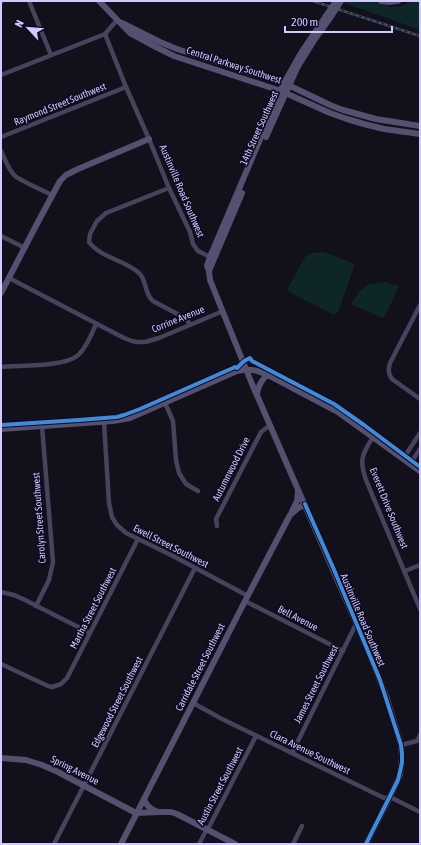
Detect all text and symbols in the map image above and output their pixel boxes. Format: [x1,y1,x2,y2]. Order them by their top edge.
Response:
north arrow [8,8,48,48]
scale bar [285,8,392,34]
text: 200 m [291,15,318,29]
text: N [12,18,26,29]
street label: Central Parkway Southwest [185,44,283,86]
street label: Raymond Street Southwest [12,80,108,127]
street label: 14th Street Southwest [238,89,280,167]
street label: Austinville Road Southwest [157,143,207,239]
street label: Corrine Avenue [150,303,206,335]
street label: Autumnwood Drive [210,435,252,503]
street label: Everett Drive Southwest [368,466,410,550]
street label: Carolyn Street Southwest [30,472,48,564]
street label: Ewell Street Southwest [132,522,211,570]
street label: Martha Street Southwest [68,566,118,650]
street label: Austinville Road Southwest [338,572,388,668]
street label: Bell Avenue [276,603,320,633]
street label: Carridale Street Southwest [173,621,227,713]
street label: James Street Southwest [292,643,340,725]
street label: Edgewood Street Southwest [89,655,145,749]
street label: Clara Avenue Southwest [268,728,352,776]
street label: Austin Street Southwest [195,745,245,827]
street label: Spring Avenue [49,753,101,787]

